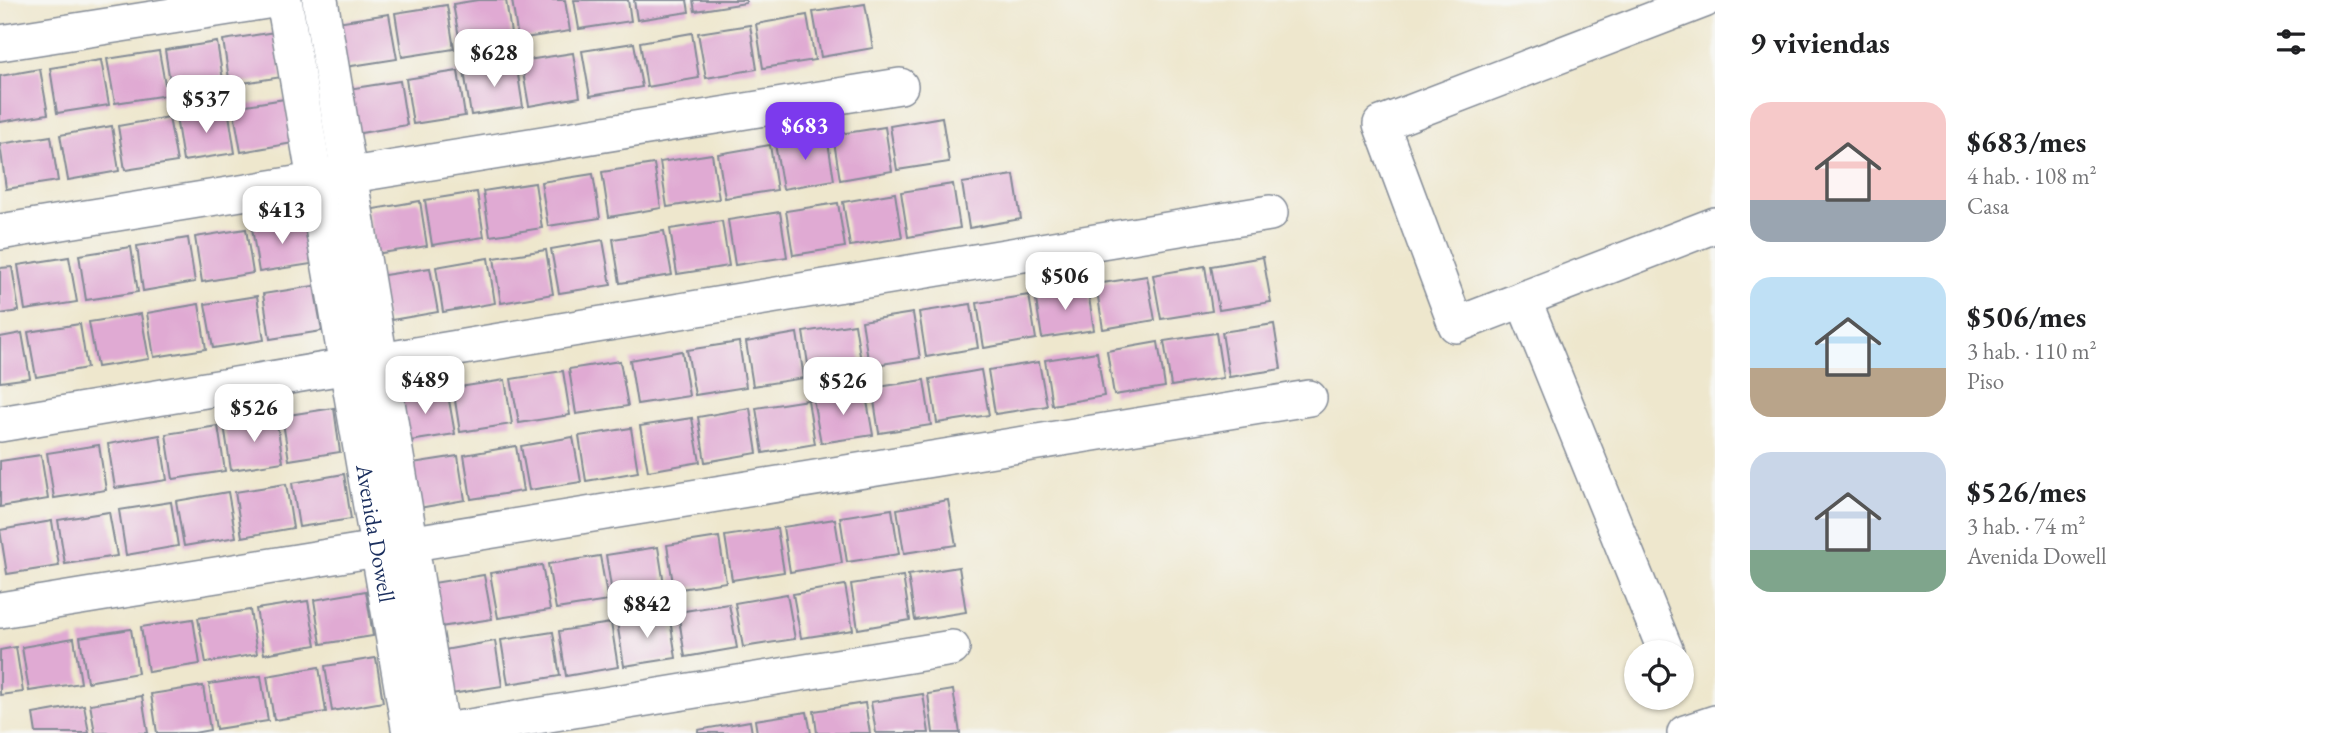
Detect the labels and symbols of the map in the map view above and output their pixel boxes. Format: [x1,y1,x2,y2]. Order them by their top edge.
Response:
pin: $628 [453,29,535,89]
pin: $537 [165,76,247,135]
pin: $683 [764,102,846,162]
pin: $413 [241,187,323,246]
pin: $506 [1024,252,1106,312]
pin: $489 [384,356,466,416]
pin: $526 [802,358,884,417]
pin: $526 [213,384,295,444]
street label: Avenida Dowell [349,461,402,605]
pin: $842 [606,580,688,640]

